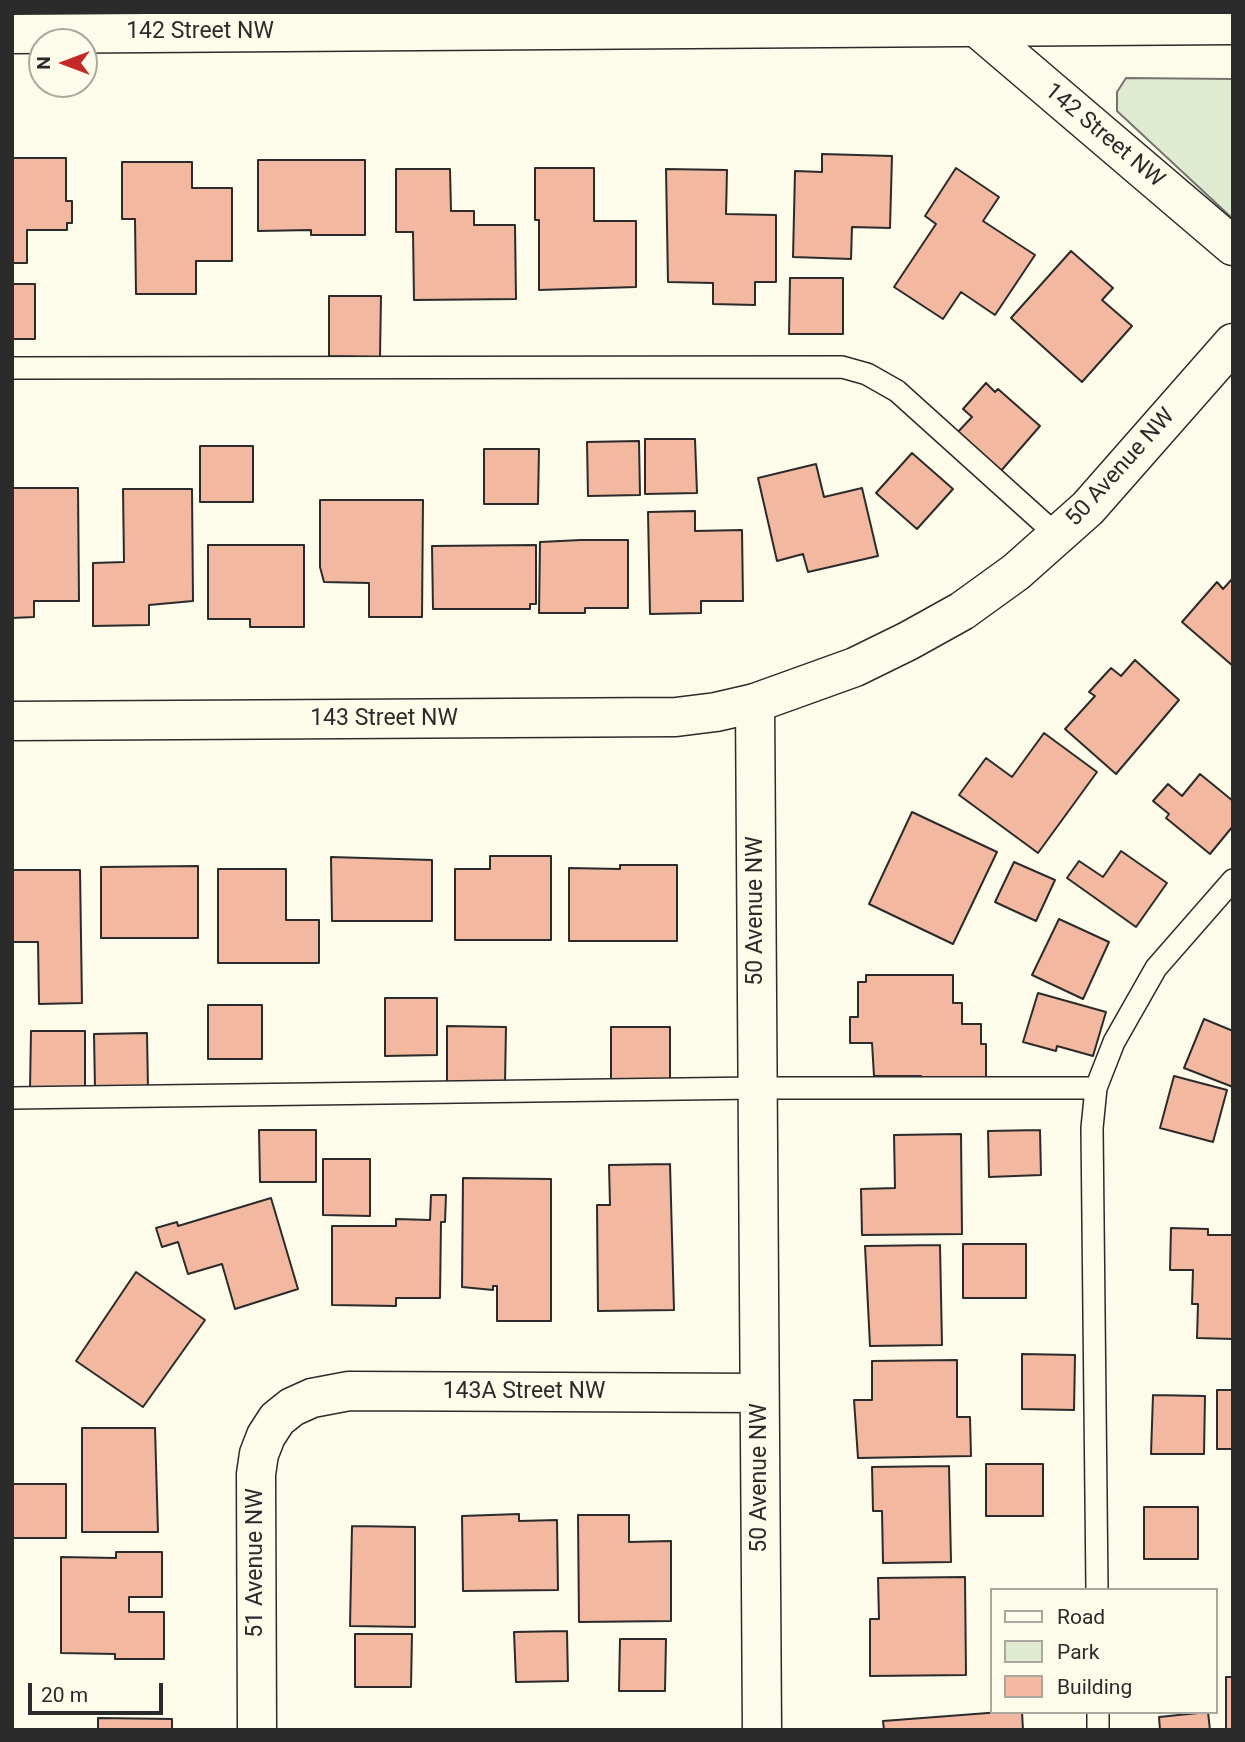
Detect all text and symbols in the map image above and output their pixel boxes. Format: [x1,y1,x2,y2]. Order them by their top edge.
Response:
street label: 142 Street NW [126,18,274,46]
north arrow [28,28,98,98]
text: N [32,56,55,70]
street label: 142 Street NW [1039,78,1169,194]
street label: 50 Avenue NW [1061,403,1181,533]
street label: 143 Street NW [310,705,458,733]
street label: 50 Avenue NW [742,836,770,986]
street label: 143A Street NW [443,1378,605,1406]
street label: 50 Avenue NW [746,1403,774,1553]
street label: 51 Avenue NW [242,1488,270,1638]
legend [990,1588,1217,1714]
text: Road [1057,1605,1105,1629]
text: Park [1057,1640,1099,1664]
scale bar [32,1668,166,1712]
text: Building [1057,1675,1132,1699]
text: 20 m [41,1683,88,1707]

